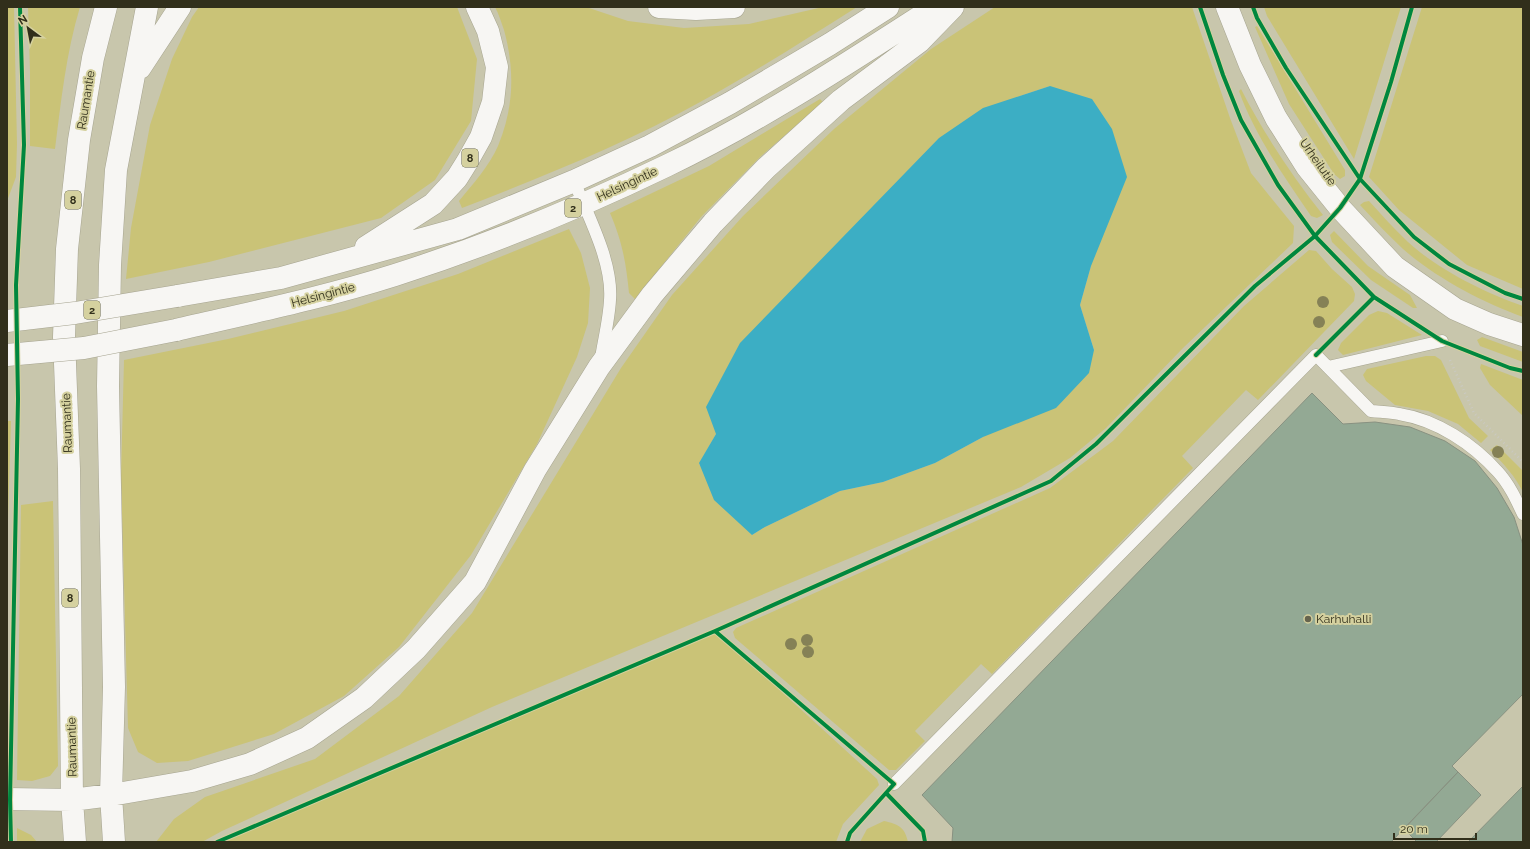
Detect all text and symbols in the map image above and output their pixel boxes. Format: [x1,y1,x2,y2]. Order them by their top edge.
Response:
north arrow [8,8,48,48]
text: N [16,12,30,28]
street label: Raumantie [74,69,98,131]
street label: Urheilutie [1297,136,1339,188]
road number: 8 [462,149,478,167]
street label: Helsingintie [595,164,659,204]
road number: 8 [65,191,81,209]
road number: 2 [565,199,581,217]
street label: Helsingintie [290,280,356,310]
road number: 2 [84,301,100,319]
street label: Raumantie [59,393,75,453]
road number: 8 [62,589,78,607]
place label: Karhuhalli [1316,612,1371,626]
marker: Karhuhalli [1303,614,1313,624]
street label: Raumantie [64,717,80,777]
scale bar [1394,815,1476,841]
text: 20 m [1400,822,1428,836]

